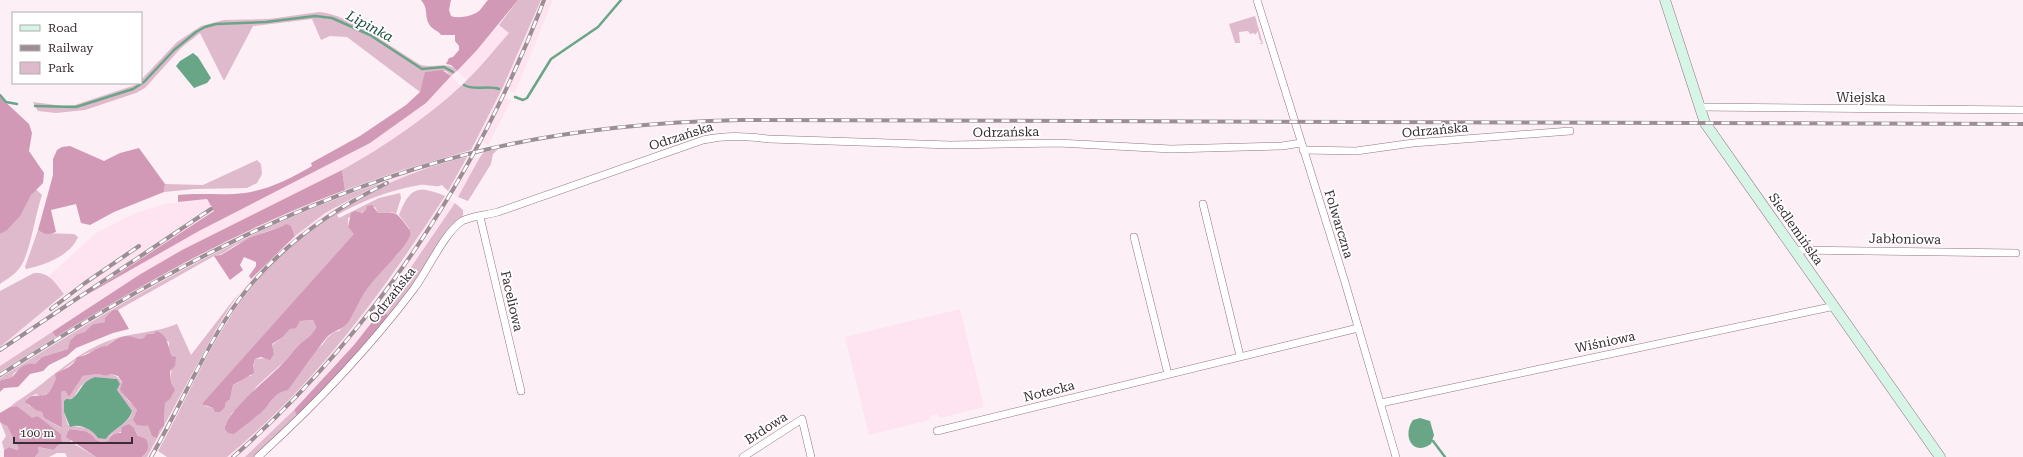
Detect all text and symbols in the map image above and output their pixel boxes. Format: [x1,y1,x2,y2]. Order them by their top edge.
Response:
water label: Lipinka [343,7,396,45]
legend [12,12,142,84]
text: Road [48,21,78,35]
text: Railway [48,41,94,55]
text: Park [48,61,75,75]
street label: Wiejska [1836,90,1886,105]
street label: Odrzańska [647,119,715,153]
street label: Odrzańska [1401,120,1469,140]
street label: Odrzańska [973,124,1039,140]
street label: Folwarczna [1321,188,1357,260]
street label: Siedlemińska [1766,190,1826,268]
street label: Jabłoniowa [1869,231,1941,247]
street label: Odrzańska [366,264,418,326]
street label: Faceliowa [498,269,526,333]
street label: Wiśniowa [1573,328,1637,356]
street label: Notecka [1022,377,1076,405]
street label: Brdowa [742,409,790,447]
scale bar [14,419,132,445]
text: 100 m [20,426,54,440]

